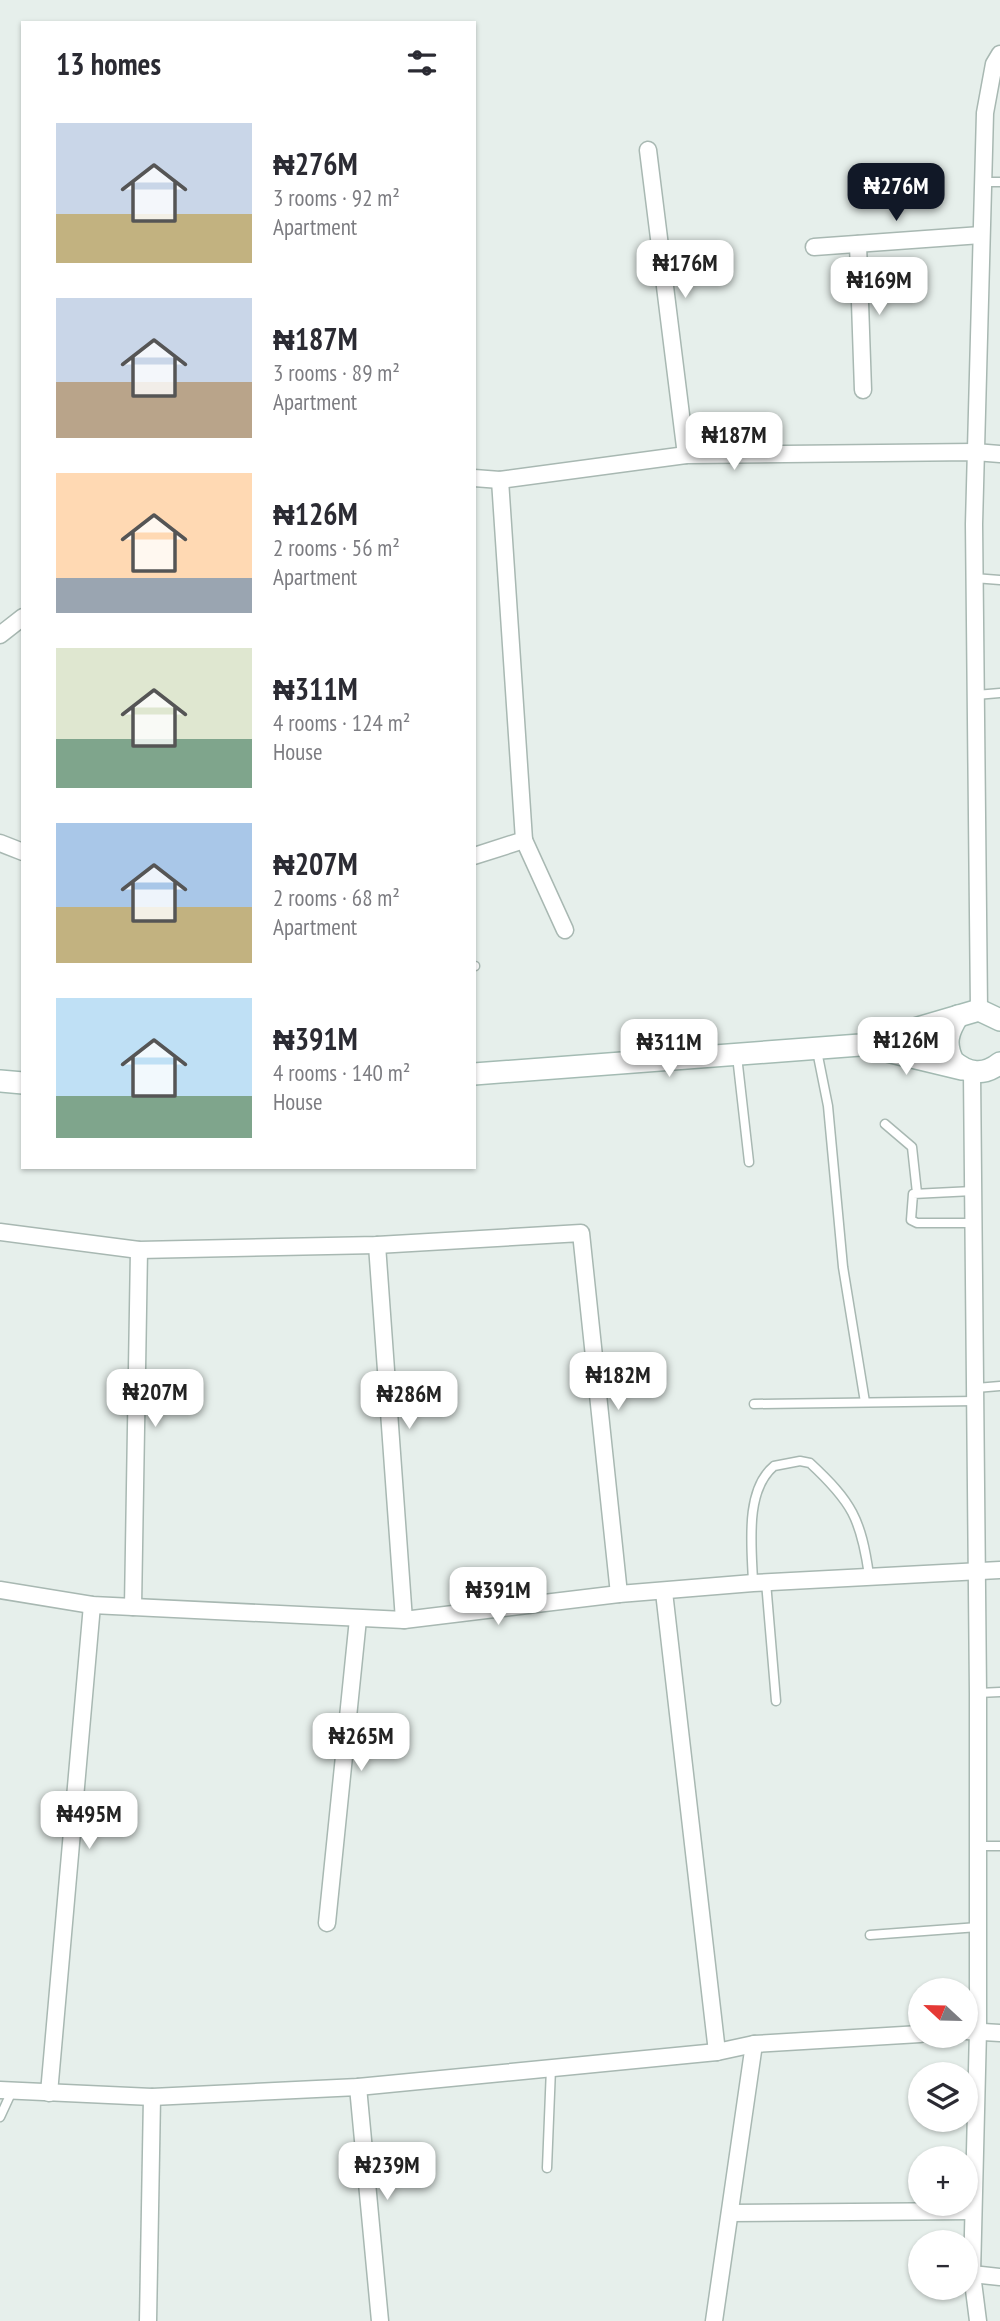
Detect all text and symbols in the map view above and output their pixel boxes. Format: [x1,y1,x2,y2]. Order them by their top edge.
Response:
text: 13 homes [56,44,161,83]
icon: filters [403,44,441,82]
text: ₦276M [273,144,358,183]
icon: home [112,151,196,235]
pin: ₦276M [847,164,945,223]
text: ₦276M [864,171,928,200]
text: 3 rooms · 92 m² [273,183,400,212]
text: Apartment [273,212,357,241]
pin: ₦176M [636,240,734,300]
text: ₦176M [653,248,717,277]
pin: ₦169M [830,258,928,317]
text: ₦169M [847,265,911,294]
text: ₦187M [273,319,358,358]
icon: home [112,326,196,410]
text: 3 rooms · 89 m² [273,358,400,387]
text: Apartment [273,387,357,416]
pin: ₦187M [685,412,783,472]
text: ₦187M [702,420,766,449]
text: ₦126M [273,494,358,533]
icon: home [112,501,196,585]
text: 2 rooms · 56 m² [273,533,400,562]
text: Apartment [273,562,357,591]
text: ₦311M [273,669,358,708]
icon: home [112,676,196,760]
text: 4 rooms · 124 m² [273,708,410,737]
text: House [273,737,323,766]
text: ₦207M [273,844,358,883]
icon: home [112,851,196,935]
text: 2 rooms · 68 m² [273,883,400,912]
text: Apartment [273,912,357,941]
pin: ₦126M [857,1018,955,1077]
text: ₦391M [273,1019,358,1058]
pin: ₦311M [620,1020,718,1079]
text: ₦126M [874,1025,938,1054]
icon: home [112,1026,196,1110]
text: ₦311M [637,1027,701,1056]
text: 4 rooms · 140 m² [273,1058,410,1087]
text: House [273,1087,323,1116]
pin: ₦182M [569,1352,667,1412]
text: ₦182M [586,1360,650,1389]
pin: ₦207M [106,1370,204,1429]
pin: ₦286M [360,1372,458,1431]
text: ₦207M [123,1377,187,1406]
text: ₦286M [377,1379,441,1408]
pin: ₦391M [449,1568,547,1627]
text: ₦391M [466,1575,530,1604]
pin: ₦265M [312,1714,410,1773]
text: ₦265M [329,1721,393,1750]
pin: ₦495M [40,1792,138,1851]
text: ₦495M [57,1799,121,1828]
north arrow [908,1978,978,2048]
map controls [908,1978,978,2300]
button: layers [908,2062,978,2132]
pin: ₦239M [338,2142,436,2202]
button: + [908,2146,978,2216]
text: ₦239M [355,2150,419,2179]
button: − [908,2230,978,2300]

